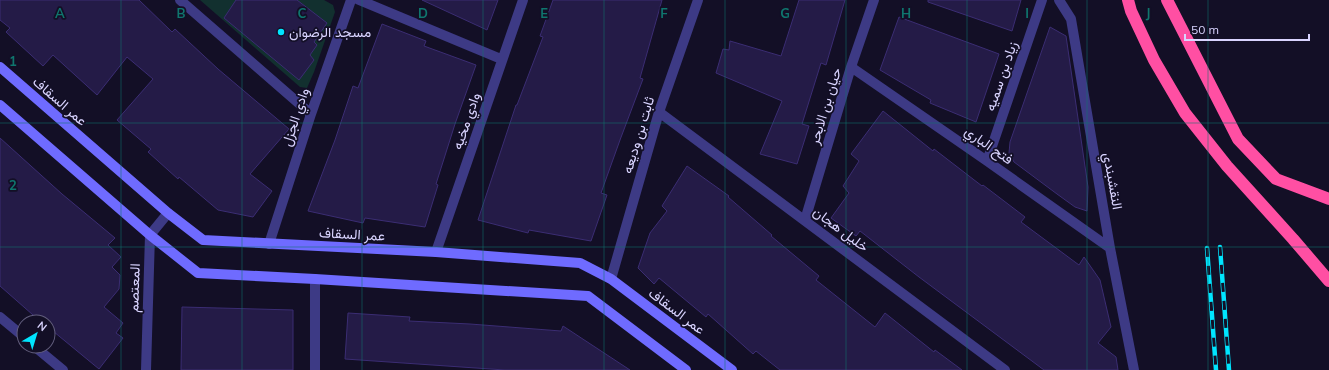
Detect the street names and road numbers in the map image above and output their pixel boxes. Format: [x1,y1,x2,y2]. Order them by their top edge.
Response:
street label: زياد بن سميه [981,39,1021,113]
street label: حيان بن الابحر [804,65,845,148]
street label: عمر السقاف [29,72,91,130]
street label: وادي الجزل [277,85,316,149]
street label: وادي مخيه [448,90,487,153]
street label: ثابت بن وديعه [618,94,658,176]
street label: فتح الباري [960,122,1017,171]
street label: النقشبندي [1096,151,1127,211]
street label: خليل هجان [810,202,872,256]
street label: عمر السقاف [318,223,386,245]
street label: المعتصم [124,263,144,313]
street label: عمر السقاف [645,284,709,338]

